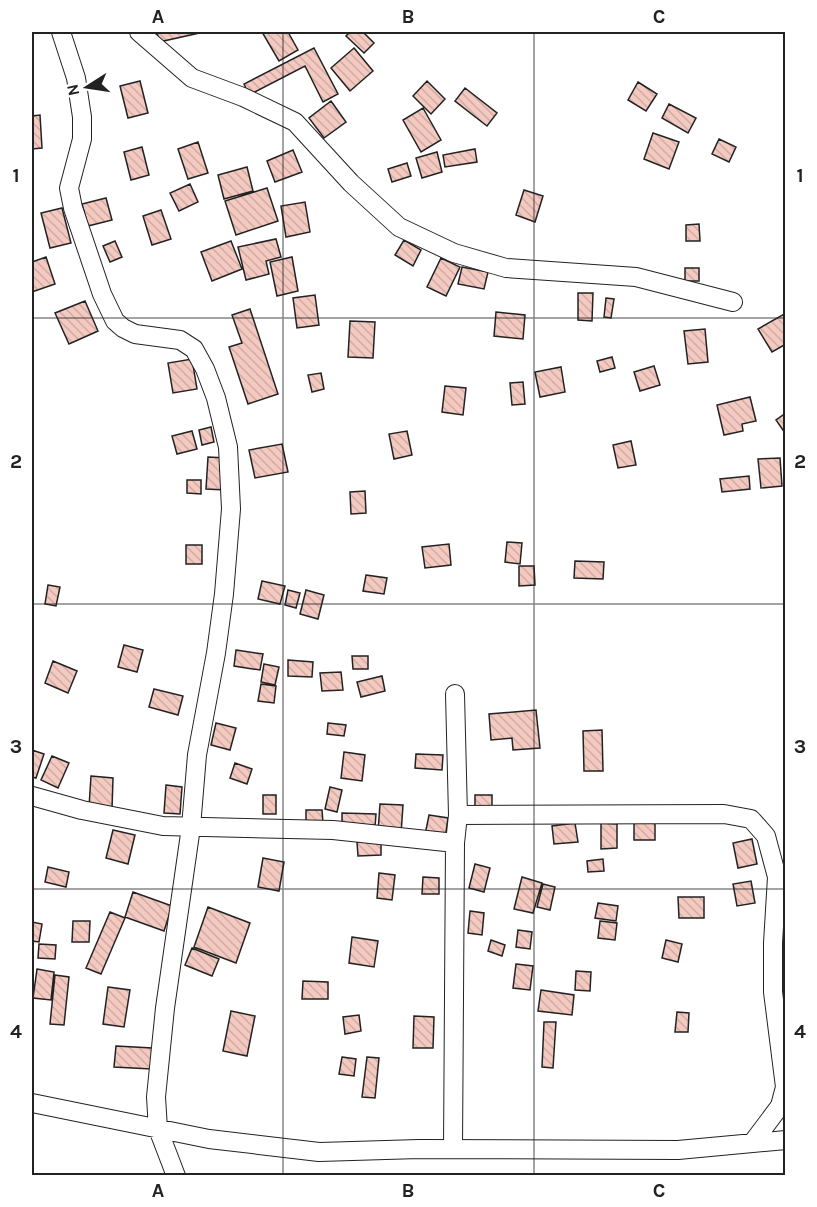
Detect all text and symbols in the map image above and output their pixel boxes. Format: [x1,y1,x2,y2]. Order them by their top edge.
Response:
text: A [152,5,165,28]
text: B [402,5,414,28]
text: C [653,5,665,28]
north arrow [57,57,117,117]
text: N [62,82,83,98]
text: 1 [12,164,20,187]
text: 1 [796,164,804,187]
text: 2 [10,450,22,473]
text: 2 [794,450,806,473]
text: 3 [10,735,22,758]
text: 3 [794,735,806,758]
text: 4 [10,1020,22,1043]
text: 4 [794,1020,806,1043]
text: A [152,1179,165,1202]
text: B [402,1179,414,1202]
text: C [653,1179,665,1202]

